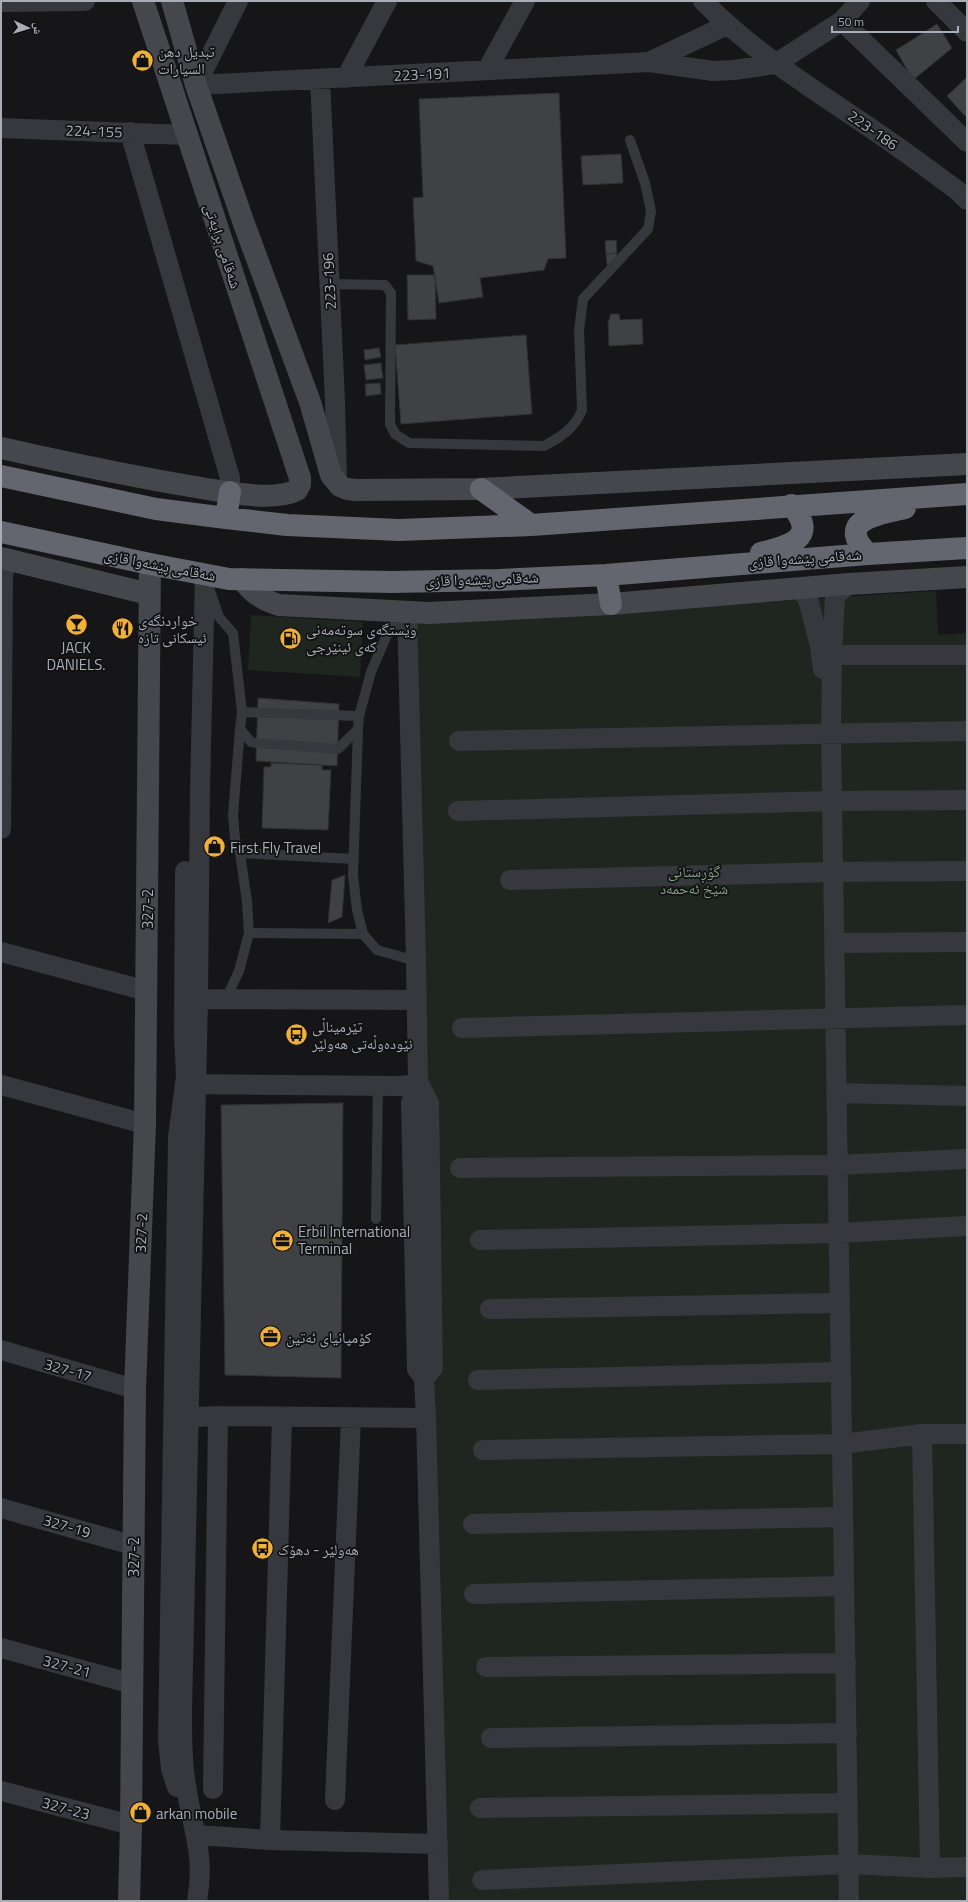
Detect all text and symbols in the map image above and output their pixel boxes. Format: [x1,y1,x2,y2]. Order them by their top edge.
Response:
north arrow [8,8,48,48]
scale bar [832,8,958,34]
text: 50 m [838,12,864,31]
text: ش [30,22,46,35]
place label: تبديل دهن السيارات [158,40,215,80]
shop icon: تبديل دهن السيارات [130,47,156,73]
street label: 223-191 [393,61,451,87]
street label: 223-186 [843,104,903,156]
street label: 224-155 [65,119,123,143]
street label: شەقامی برایەتی [198,200,248,292]
street label: 223-196 [316,252,342,310]
street label: شەقامی پێشەوا قازی [102,543,218,587]
street label: شەقامی پێشەوا قازی [748,543,863,573]
street label: شەقامی پێشەوا قازی [425,566,539,592]
place label: خواردنگەی ئیسکانی تازە [138,609,207,649]
bar icon: JACK DANIELS. [63,611,89,637]
restaurant icon: خواردنگەی ئیسکانی تازە [110,616,136,642]
place label: وێستگەی سوتەمەنی کەی ئینێرجی [306,618,417,658]
fuel station icon: وێستگەی سوتەمەنی کەی ئینێرجی [278,625,304,651]
place label: JACK DANIELS. [46,636,106,676]
shop icon: First Fly Travel [201,834,227,860]
place label: First Fly Travel [230,836,321,859]
park label: گۆڕستانی شێخ ئەحمەد [660,860,728,900]
street label: 327-2 [136,889,159,929]
place label: تێرمیناڵی نێودەوڵەتی هەولێر [311,1015,413,1055]
bus stop icon: تێرمیناڵی نێودەوڵەتی هەولێر [284,1022,310,1048]
street label: 327-2 [129,1213,153,1253]
place label: Erbil International Terminal [298,1220,410,1260]
office icon: Erbil International Terminal [270,1227,296,1253]
office icon: کۆمپانیای ئەتین [258,1324,284,1350]
place label: کۆمپانیای ئەتین [286,1326,371,1349]
street label: 327-17 [41,1352,95,1388]
street label: 327-19 [40,1508,94,1544]
bus stop icon: هەولێر - دهۆک [250,1536,276,1562]
street label: 327-2 [122,1537,145,1577]
place label: هەولێر - دهۆک [278,1538,359,1561]
street label: 327-21 [41,1649,93,1683]
street label: 327-23 [40,1791,92,1825]
shop icon: arkan mobile [128,1800,154,1826]
place label: arkan mobile [156,1802,237,1825]

